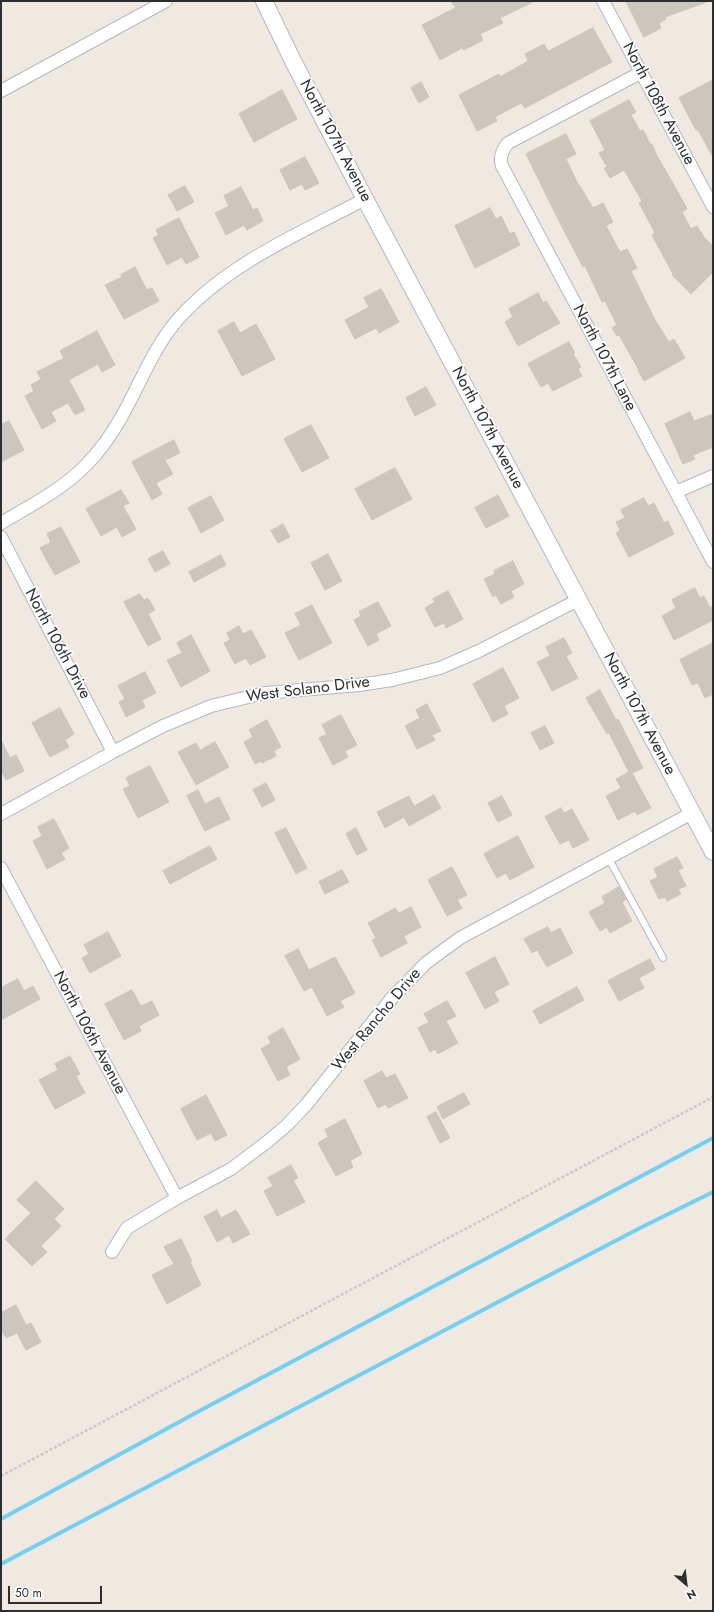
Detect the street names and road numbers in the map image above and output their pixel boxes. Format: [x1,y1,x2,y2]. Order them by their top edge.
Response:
street label: North 108th Avenue [618,39,698,169]
street label: North 107th Avenue [295,77,375,205]
street label: North 107th Lane [568,302,640,414]
street label: North 107th Avenue [447,364,527,492]
street label: North 106th Drive [20,586,94,702]
street label: North 107th Avenue [599,650,679,778]
street label: West Solano Drive [245,673,371,707]
street label: West Rancho Drive [328,965,426,1075]
street label: North 106th Avenue [48,968,130,1098]

